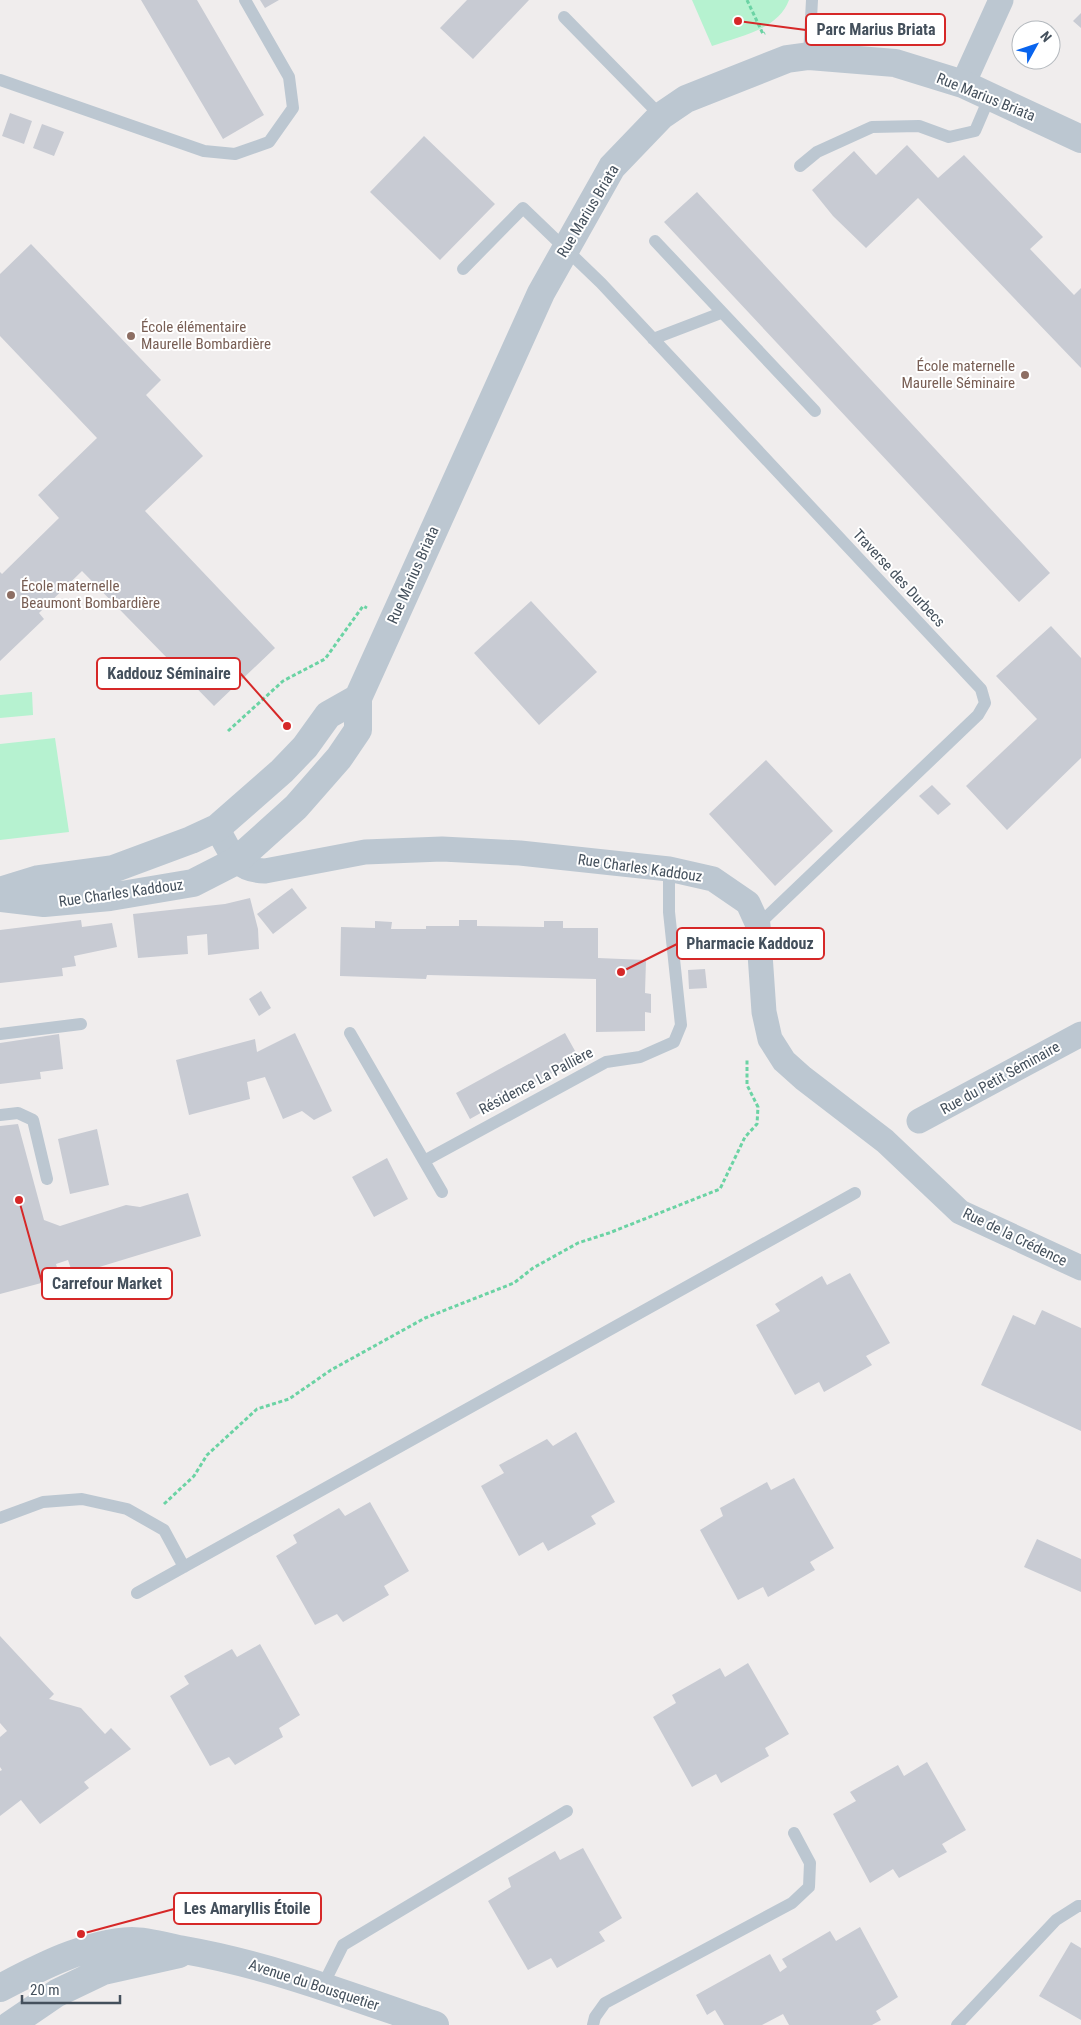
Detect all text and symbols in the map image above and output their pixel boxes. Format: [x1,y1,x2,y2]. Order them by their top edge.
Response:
callout: Parc Marius Briata [806,14,945,45]
text: Parc Marius Briata [817,20,936,39]
north arrow [1011,20,1061,70]
text: N [1037,28,1055,45]
street label: Rue Marius Briata [934,69,1038,125]
street label: Rue Marius Briata [553,161,623,261]
place label: École élémentaire Maurelle Bombardière [141,318,271,353]
marker: École élémentaire Maurelle Bombardière [125,330,137,342]
place label: École maternelle Maurelle Séminaire [902,357,1015,392]
marker: École maternelle Maurelle Séminaire [1019,369,1031,381]
street label: Rue Marius Briata [383,523,443,627]
street label: Traverse des Durbecs [849,525,949,631]
place label: École maternelle Beaumont Bombardière [21,577,160,612]
marker: École maternelle Beaumont Bombardière [5,589,17,601]
callout: Kaddouz Séminaire [97,658,240,689]
text: Kaddouz Séminaire [107,664,231,683]
street label: Rue Charles Kaddouz [577,850,703,886]
street label: Rue Charles Kaddouz [58,875,184,911]
callout: Pharmacie Kaddouz [677,928,824,959]
text: Pharmacie Kaddouz [686,934,814,953]
street label: Rue du Petit Séminaire [937,1038,1063,1118]
street label: Résidence La Pallière [476,1043,596,1119]
street label: Rue de la Crédence [960,1204,1070,1270]
callout: Carrefour Market [42,1268,172,1299]
text: Carrefour Market [52,1274,162,1293]
callout: Les Amaryllis Étoile [174,1893,321,1924]
text: Les Amaryllis Étoile [184,1899,311,1918]
street label: Avenue du Bousquetier [247,1955,382,2015]
scale bar [22,1972,120,2004]
text: 20 m [30,1981,60,1999]

